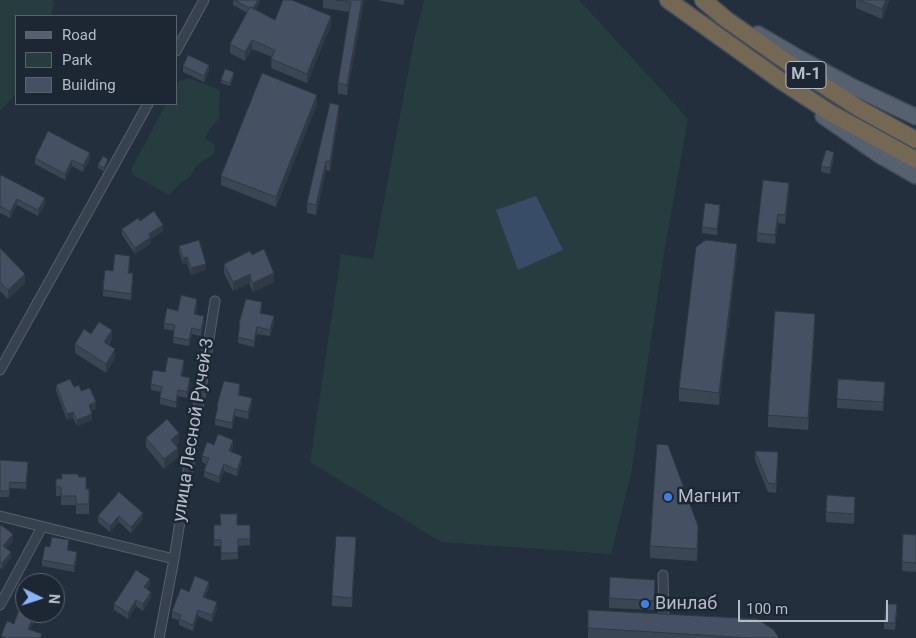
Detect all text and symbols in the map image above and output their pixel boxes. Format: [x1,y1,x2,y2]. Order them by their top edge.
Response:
legend [15,15,178,105]
text: Road [62,26,96,44]
text: Park [62,51,92,69]
road number: М-1 [786,62,826,88]
text: Building [62,76,116,94]
street label: улица Лесной Ручей-3 [169,337,219,523]
place label: Магнит [678,486,740,508]
marker: Магнит [662,491,674,503]
north arrow [15,573,65,623]
scale bar [741,590,891,622]
text: N [46,593,62,604]
place label: Винлаб [655,593,717,615]
marker: Винлаб [639,598,651,610]
text: 100 m [746,600,788,618]

